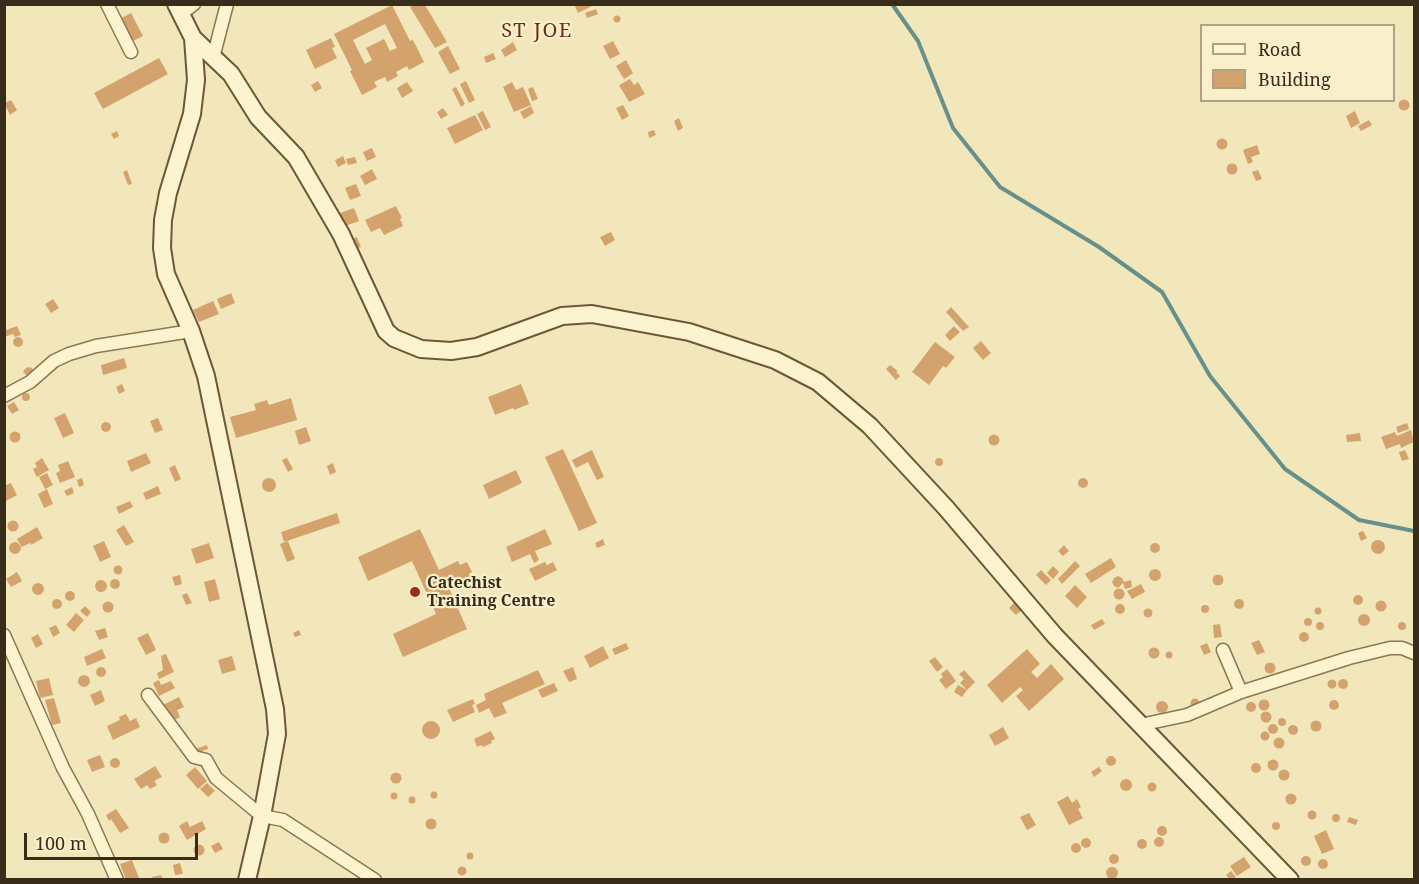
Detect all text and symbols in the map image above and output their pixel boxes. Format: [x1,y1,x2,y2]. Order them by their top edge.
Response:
district label: ST JOE [501,19,573,43]
legend [1200,24,1395,102]
text: Road [1258,37,1301,61]
text: Building [1258,67,1331,91]
place label: Catechist Training Centre [427,573,555,611]
marker: Catechist Training Centre [408,585,422,599]
scale bar [27,821,201,859]
text: 100 m [35,831,87,855]

